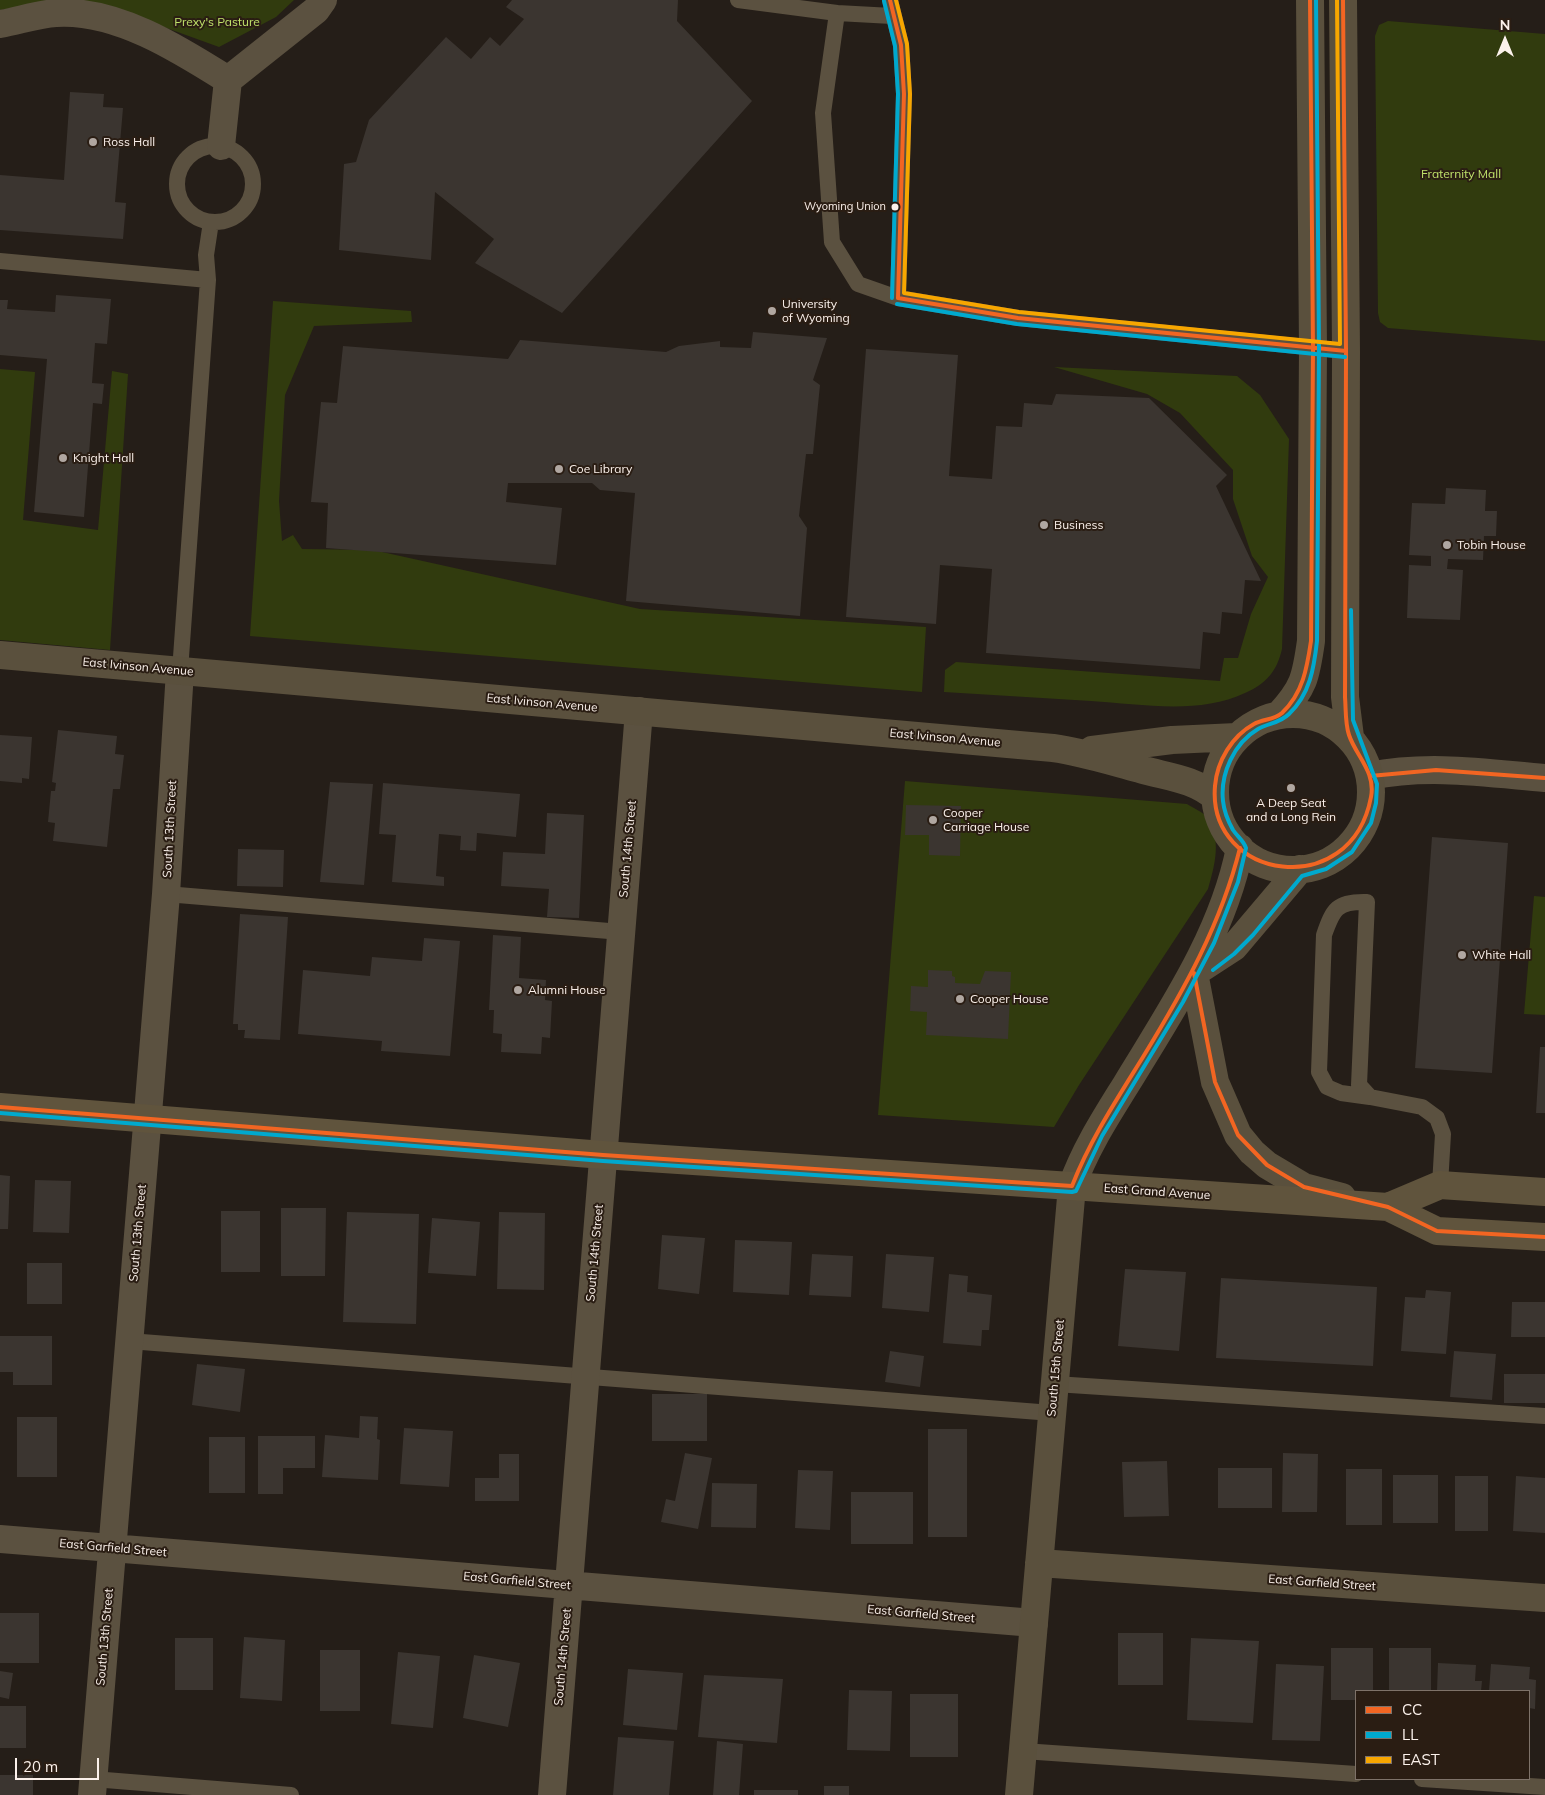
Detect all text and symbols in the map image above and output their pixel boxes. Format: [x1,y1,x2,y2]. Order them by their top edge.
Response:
park label: Prexy's Pasture [174,15,260,29]
north arrow [1480,15,1530,65]
text: N [1500,16,1510,34]
place label: Ross Hall [103,135,155,149]
marker: Ross Hall [87,136,99,148]
park label: Fraternity Mall [1421,167,1501,181]
place label: Wyoming Union [804,200,886,214]
marker: Wyoming Union [890,202,900,212]
place label: University of Wyoming [782,297,850,325]
marker: University of Wyoming [766,305,778,317]
place label: Knight Hall [73,451,134,465]
marker: Knight Hall [57,452,69,464]
place label: Coe Library [569,462,632,476]
marker: Coe Library [553,463,565,475]
place label: Business [1054,518,1103,532]
marker: Business [1038,519,1050,531]
place label: Tobin House [1457,538,1526,552]
marker: Tobin House [1441,539,1453,551]
street label: East Ivinson Avenue [82,655,194,679]
street label: East Ivinson Avenue [486,691,598,715]
street label: East Ivinson Avenue [889,726,1001,750]
street label: South 13th Street [160,780,180,878]
marker: A Deep Seat and a Long Rein [1285,782,1297,794]
place label: A Deep Seat and a Long Rein [1246,796,1336,824]
street label: South 14th Street [617,800,639,898]
place label: Cooper Carriage House [943,806,1029,834]
marker: Cooper Carriage House [927,814,939,826]
place label: White Hall [1472,948,1531,962]
marker: White Hall [1456,949,1468,961]
place label: Alumni House [528,983,606,997]
marker: Alumni House [512,984,524,996]
place label: Cooper House [970,992,1048,1006]
marker: Cooper House [954,993,966,1005]
street label: East Grand Avenue [1103,1181,1211,1203]
street label: South 13th Street [127,1184,149,1282]
street label: South 14th Street [584,1204,606,1302]
street label: South 15th Street [1045,1319,1067,1417]
street label: East Garfield Street [59,1536,167,1560]
street label: East Garfield Street [463,1569,571,1593]
street label: East Garfield Street [1268,1572,1376,1594]
street label: South 13th Street [94,1588,116,1686]
street label: East Garfield Street [867,1602,975,1626]
street label: South 14th Street [552,1608,574,1706]
legend [1355,1690,1530,1780]
text: CC [1402,1700,1422,1719]
text: LL [1402,1725,1418,1744]
scale bar [18,1748,101,1780]
text: EAST [1402,1750,1440,1769]
text: 20 m [23,1757,58,1776]

